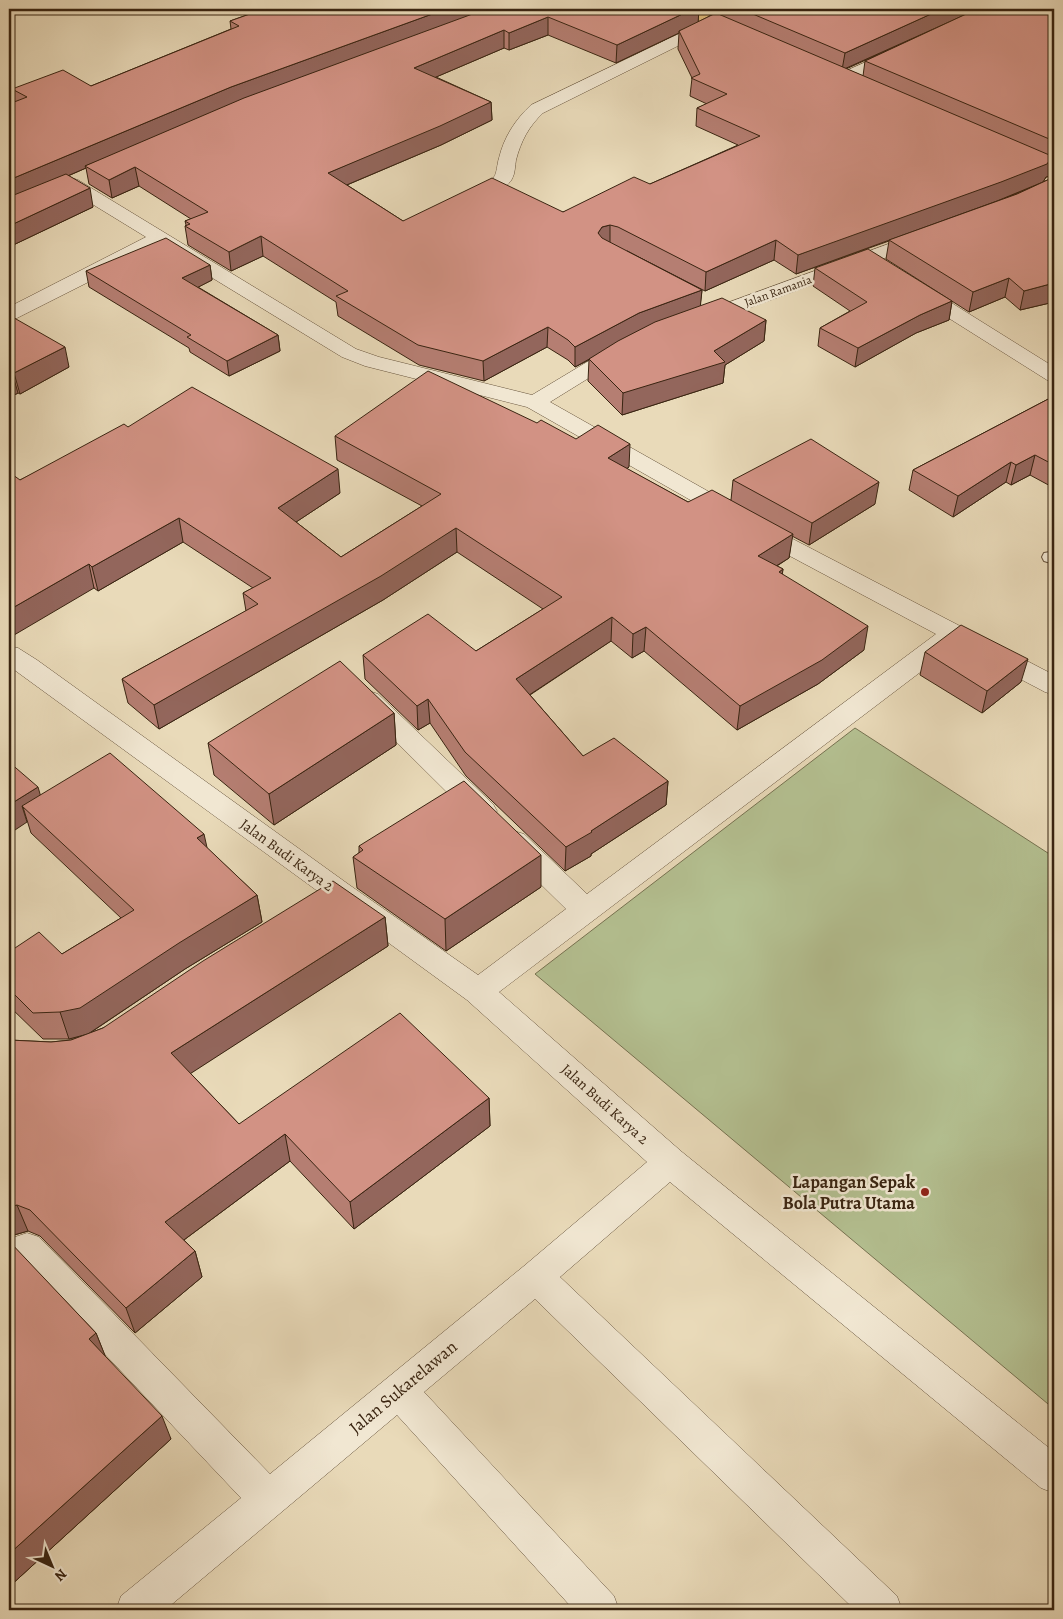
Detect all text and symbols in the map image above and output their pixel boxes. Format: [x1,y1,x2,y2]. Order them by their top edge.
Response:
street label: Jalan Ramania [742,271,814,311]
street label: Jalan Budi Karya 2 [236,814,338,896]
street label: Jalan Budi Karya 2 [557,1059,653,1149]
place label: Lapangan Sepak Bola Putra Utama [782,1170,916,1215]
marker: Lapangan Sepak Bola Putra Utama [919,1186,931,1198]
street label: Jalan Sukarelawan [344,1335,462,1439]
north arrow [28,1542,78,1592]
text: N [50,1565,71,1585]

